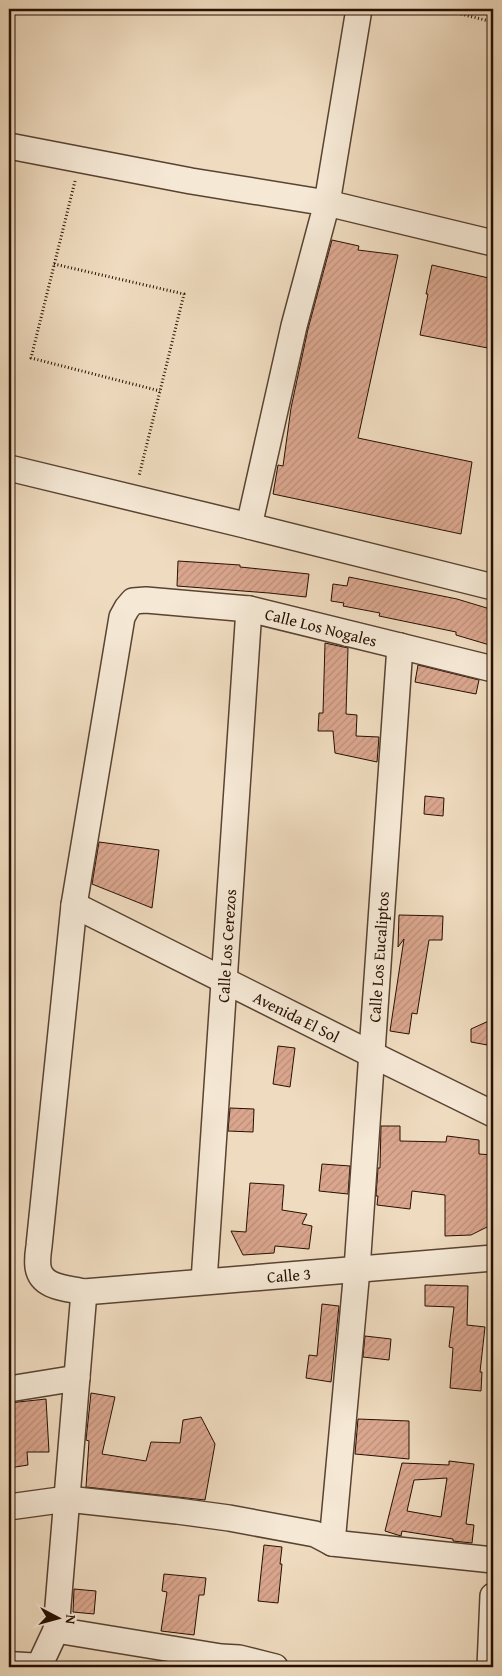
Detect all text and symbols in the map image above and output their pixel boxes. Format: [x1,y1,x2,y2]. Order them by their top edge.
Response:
street label: Calle Los Nogales [262,601,380,653]
street label: Calle Los Cerezos [211,888,242,1003]
street label: Calle Los Eucaliptos [362,891,395,1023]
street label: Avenida El Sol [249,985,344,1049]
street label: Calle 3 [266,1261,312,1289]
north arrow [32,1594,82,1644]
text: N [60,1614,81,1626]

